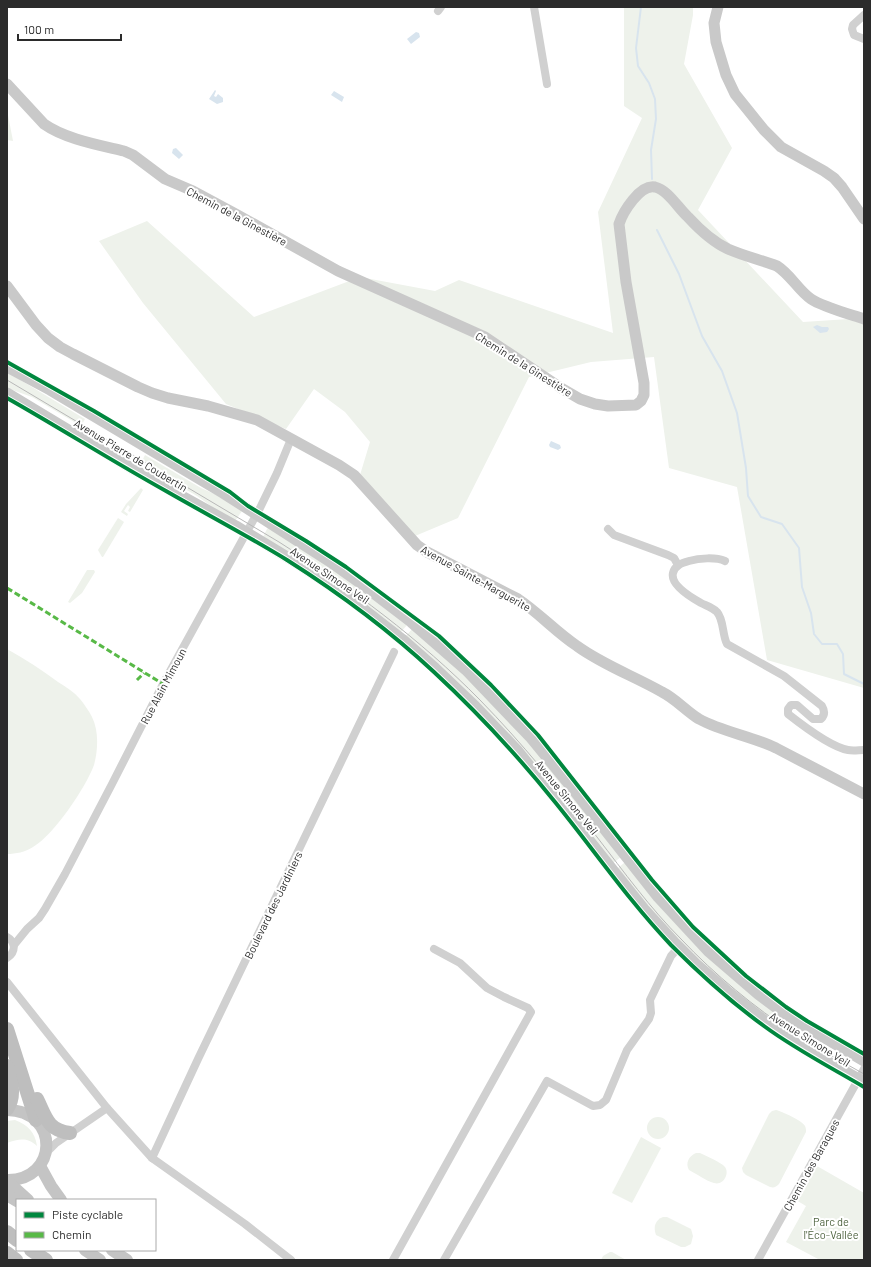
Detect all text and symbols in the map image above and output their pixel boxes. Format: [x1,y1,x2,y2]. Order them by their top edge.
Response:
scale bar [18,16,121,42]
text: 100 m [24,22,54,36]
street label: Chemin de la Ginestière [185,184,290,248]
street label: Chemin de la Ginestière [473,329,575,399]
street label: Avenue Pierre de Coubertin [72,416,190,494]
street label: Avenue Sainte-Marguerite [419,542,533,614]
street label: Avenue Simone Veil [288,544,372,606]
street label: Rue Alain Mimoun [138,646,188,726]
street label: Avenue Simone Veil [533,757,601,837]
street label: Boulevard des Jardiniers [241,849,305,961]
street label: Avenue Simone Veil [767,1009,853,1069]
street label: Chemin des Baraques [780,1117,842,1213]
legend [16,1199,156,1251]
text: Piste cyclable [52,1207,123,1221]
park label: Parc de l'Éco-Vallée [803,1215,859,1241]
text: Chemin [52,1227,92,1241]

